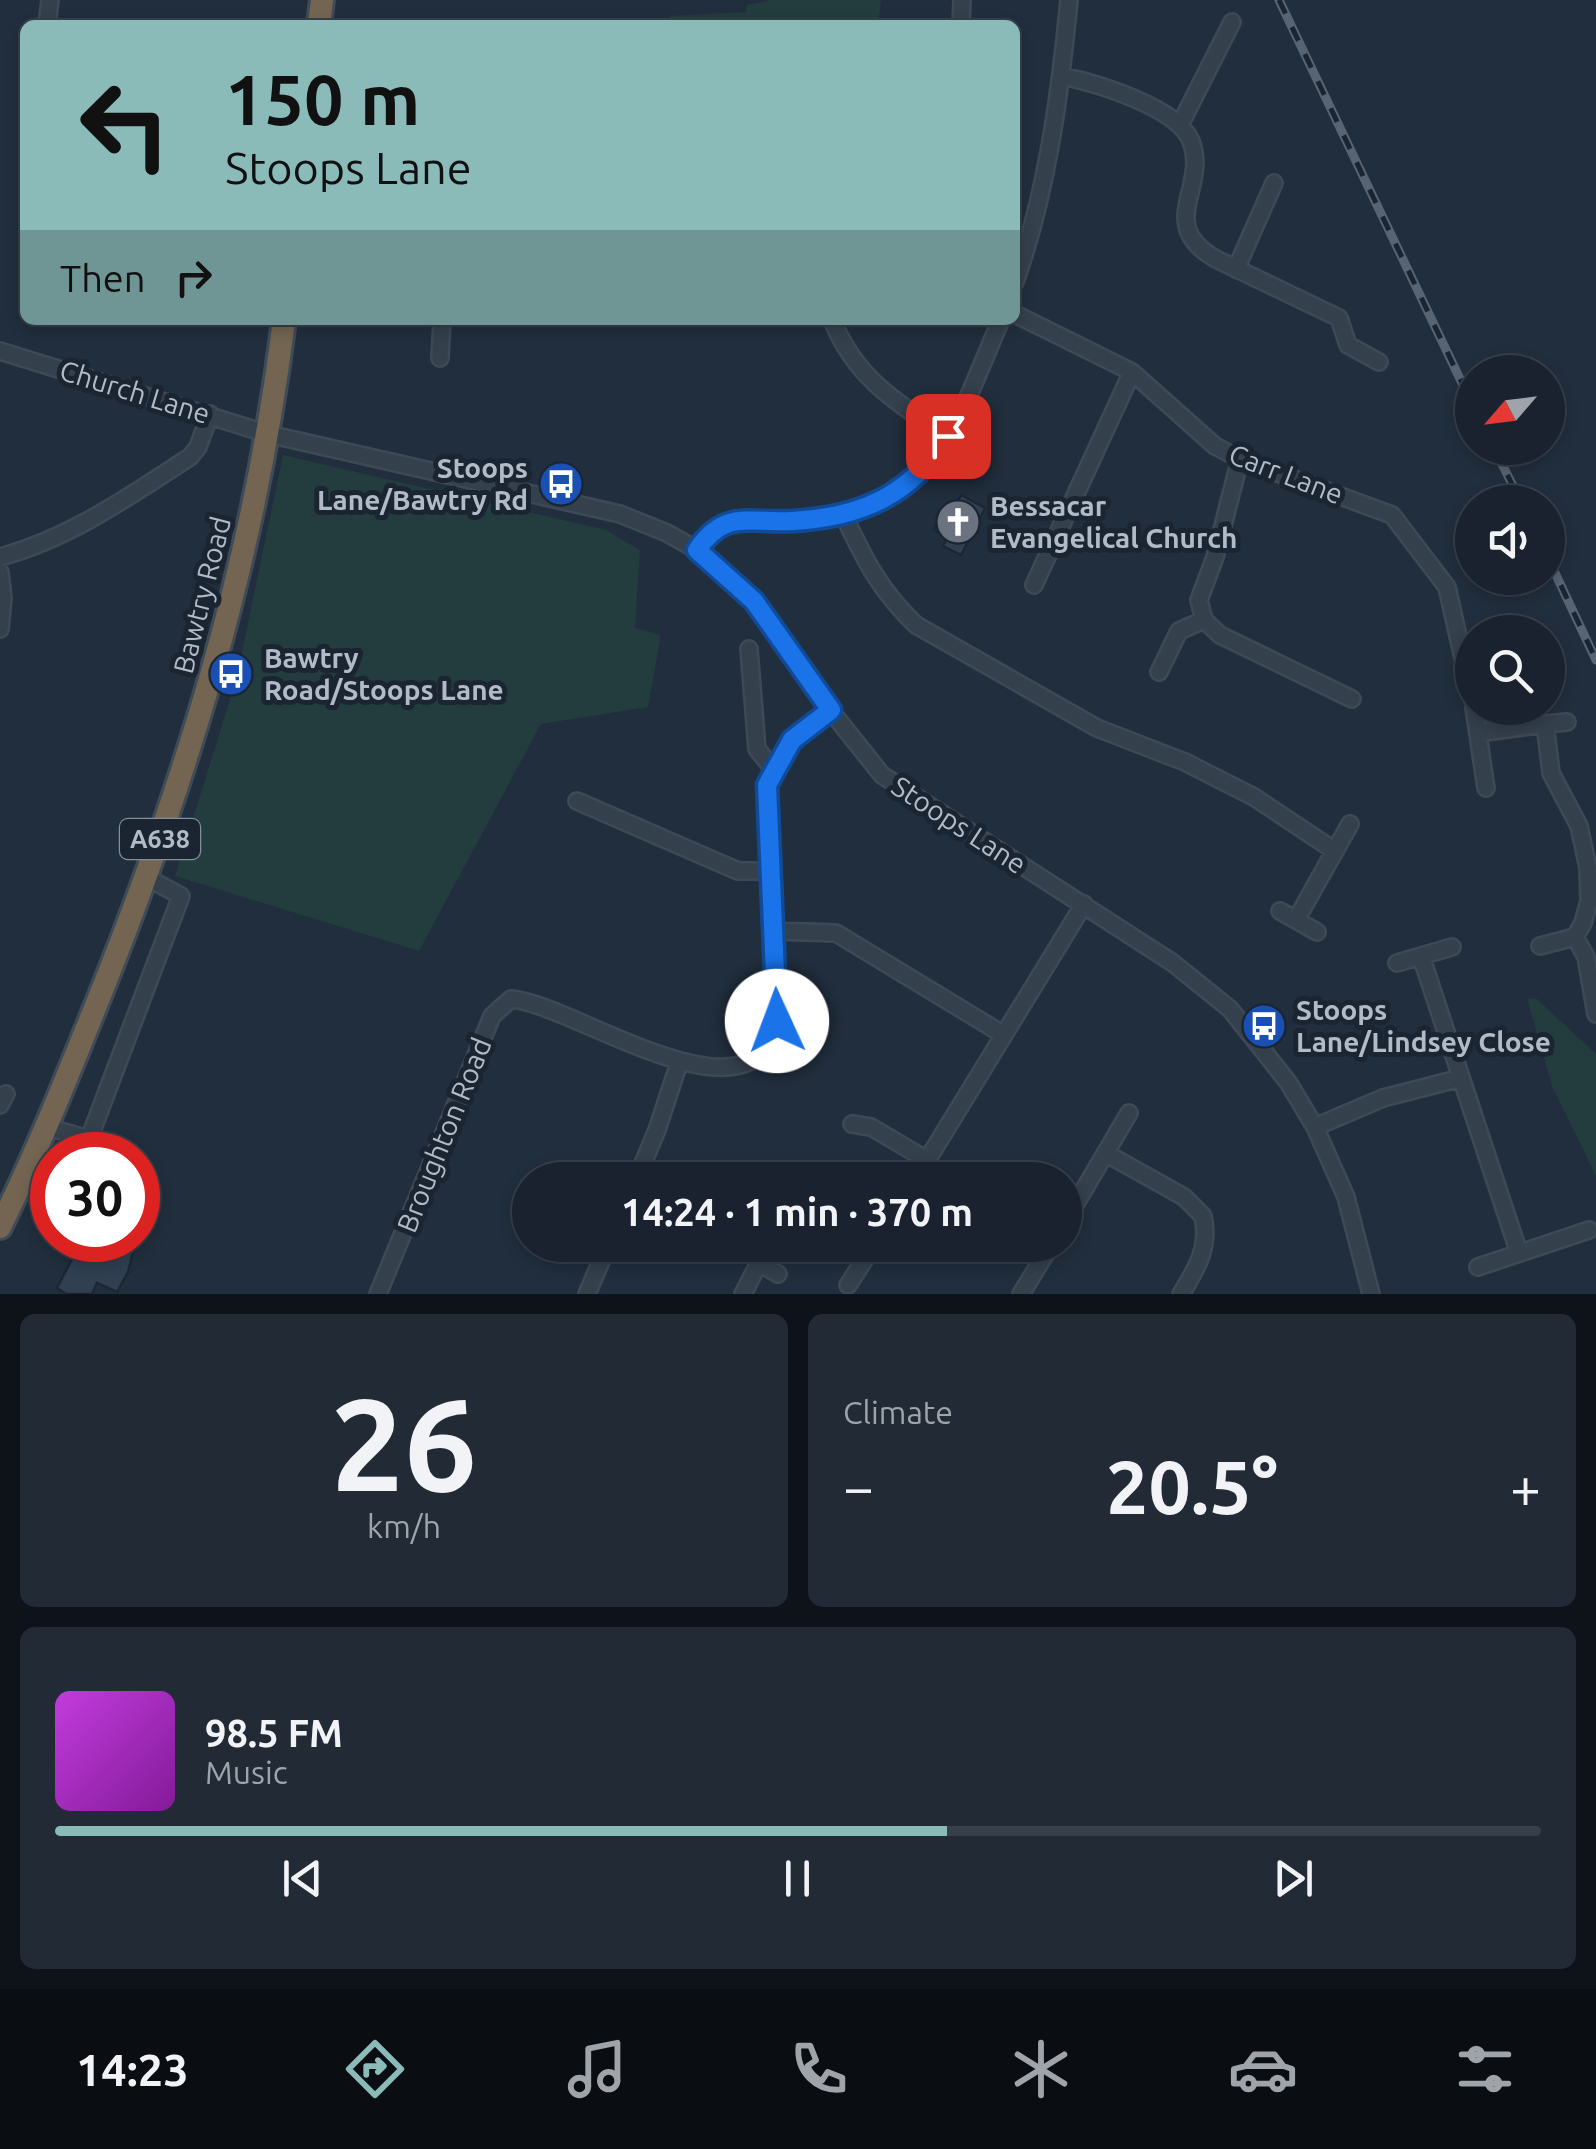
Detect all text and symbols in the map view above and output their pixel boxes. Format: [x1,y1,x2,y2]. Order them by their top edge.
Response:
icon: left [60,60,190,190]
text: 150 m [225,60,420,138]
text: Stoops Lane [225,142,472,193]
icon: right [166,250,221,305]
text: Then [60,257,146,299]
street label: Church Lane [56,354,214,429]
north arrow [1455,355,1565,465]
map controls [1455,355,1565,725]
pin [906,394,991,479]
icon: arrive [921,409,976,464]
street label: Carr Lane [1225,438,1347,509]
place label: Stoops Lane/Bawtry Rd [317,452,528,515]
bus stop icon: Stoops Lane/Bawtry Rd [538,461,584,507]
button: sound [1455,485,1565,595]
place label: Bessacar Evangelical Church [990,490,1237,553]
church icon: Bessacar Evangelical Church [935,499,981,545]
street label: Bawtry Road [167,513,236,677]
button: search [1455,615,1565,725]
place label: Bawtry Road/Stoops Lane [264,642,504,705]
bus stop icon: Bawtry Road/Stoops Lane [208,651,254,697]
street label: Stoops Lane [886,770,1032,879]
road number: A638 [120,819,200,859]
position arrow [725,969,829,1073]
place label: Stoops Lane/Lindsey Close [1296,994,1551,1057]
bus stop icon: Stoops Lane/Lindsey Close [1241,1003,1287,1049]
street label: Broughton Road [390,1033,497,1237]
speed limit sign: 30 [30,1132,160,1262]
text: 14:24 · 1 min · 370 m [621,1191,973,1233]
text: 26 [331,1370,477,1516]
text: Climate [843,1394,953,1430]
text: 20.5° [1106,1444,1278,1528]
text: − [843,1456,874,1517]
text: + [1510,1456,1541,1517]
text: km/h [367,1508,441,1544]
text: 98.5 FM [205,1712,343,1754]
text: Music [205,1754,288,1790]
icon: previous [275,1851,330,1906]
icon: pause [770,1851,825,1906]
icon: next [1266,1851,1321,1906]
icon: directions [340,2034,410,2104]
icon: music [562,2034,632,2104]
icon: phone [784,2034,854,2104]
icon: climate [1006,2034,1076,2104]
icon: car [1228,2034,1298,2104]
icon: filters [1450,2034,1520,2104]
text: 14:23 [76,2044,189,2095]

